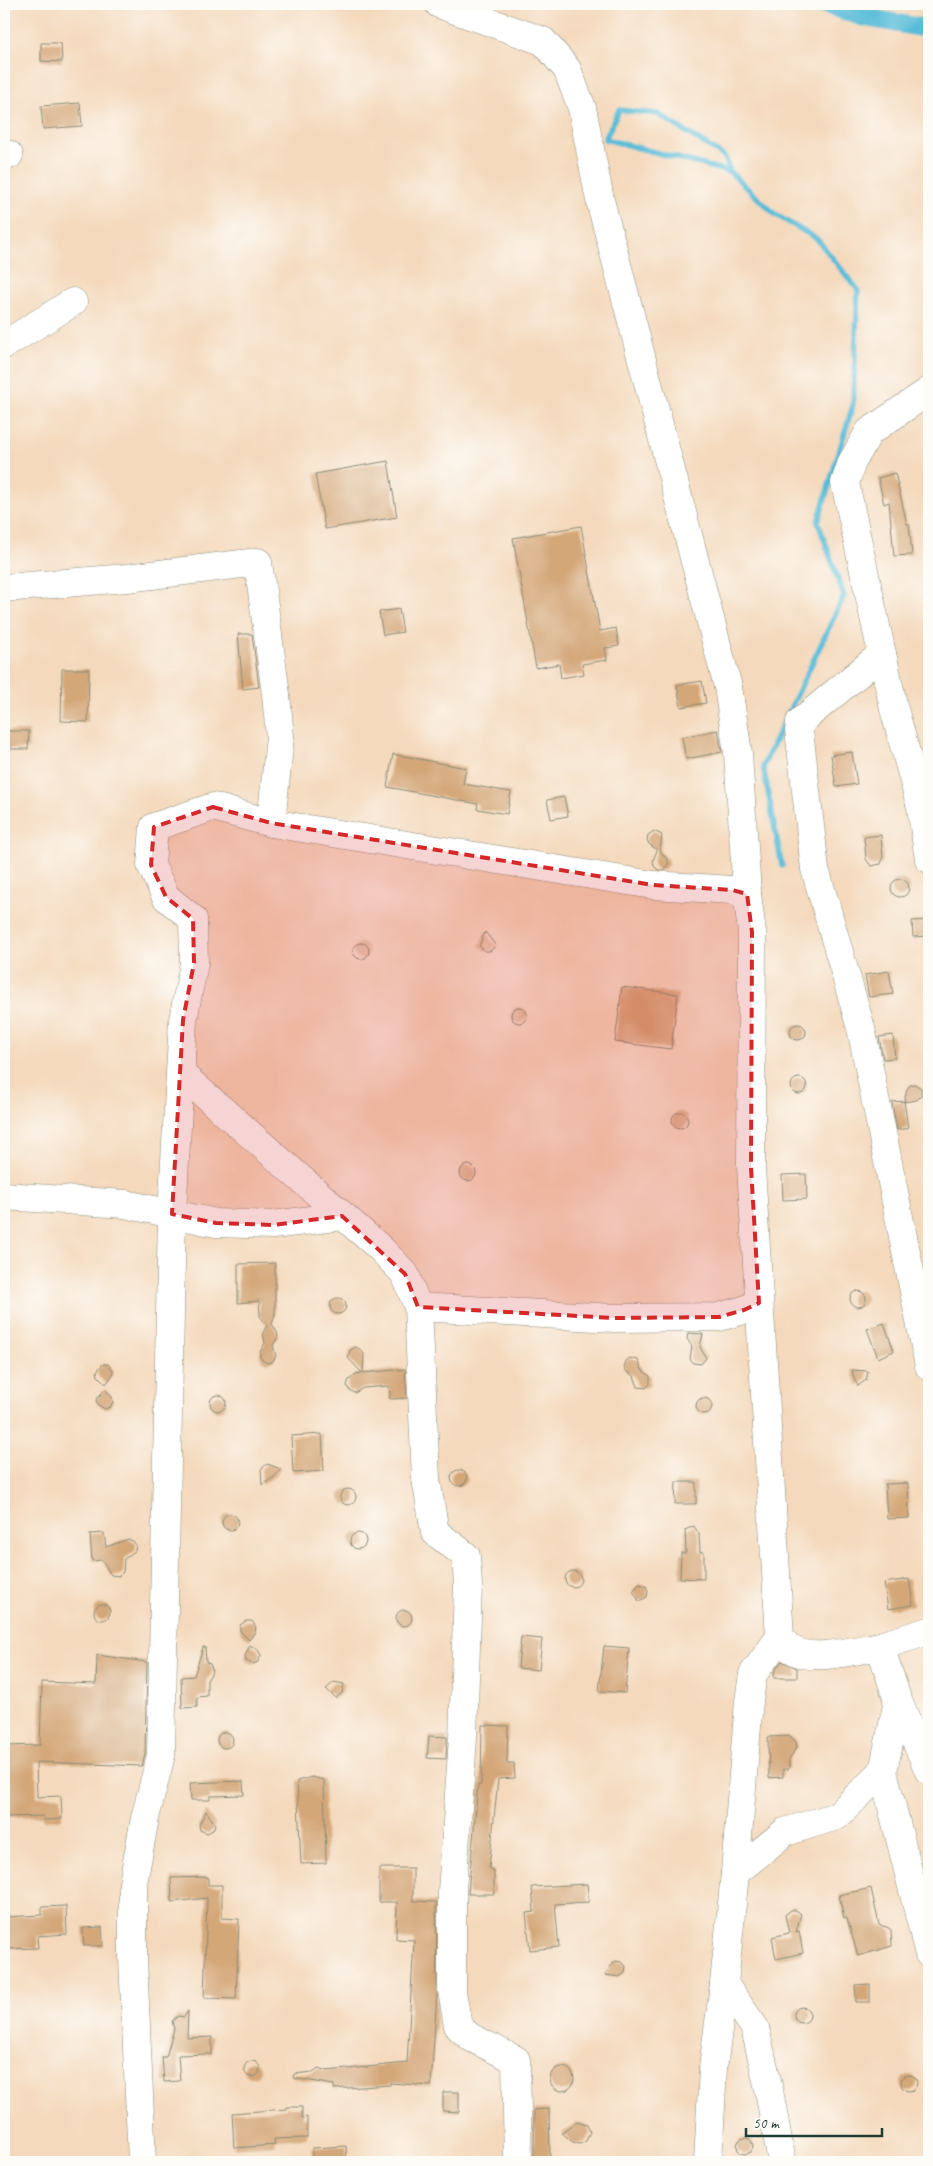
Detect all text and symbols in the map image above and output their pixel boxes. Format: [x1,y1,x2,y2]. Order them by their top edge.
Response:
scale bar [746,2106,882,2138]
text: 50 m [753,2114,780,2133]

